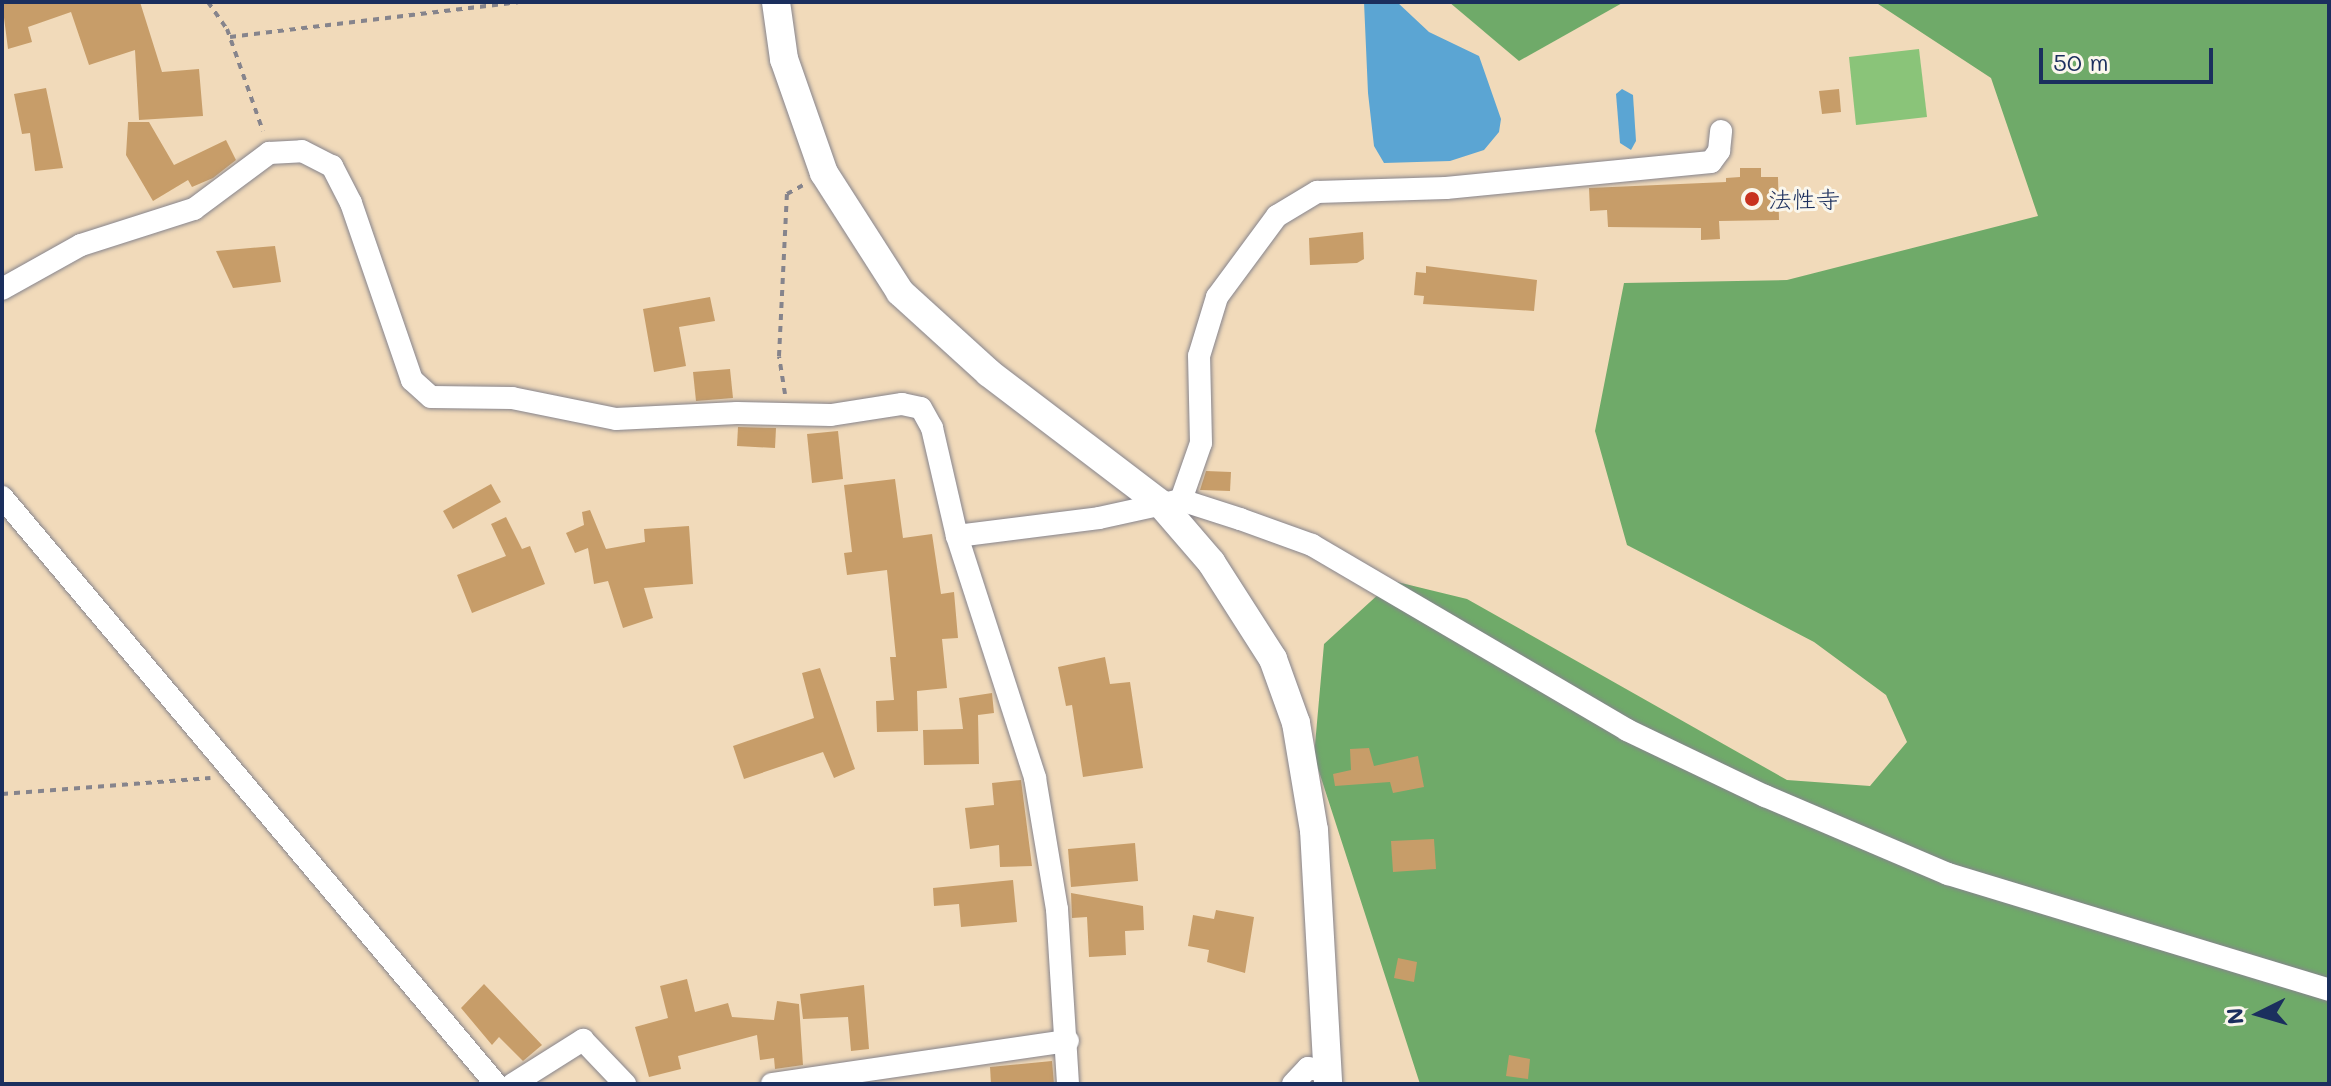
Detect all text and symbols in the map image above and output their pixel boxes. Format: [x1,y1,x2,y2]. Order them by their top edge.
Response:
scale bar [2043,32,2217,82]
text: 50 m [2053,46,2109,77]
place label: 法性寺 [1768,185,1840,213]
marker: 法性寺 [1743,190,1761,208]
north arrow [2219,974,2299,1054]
text: N [2219,1007,2250,1026]

